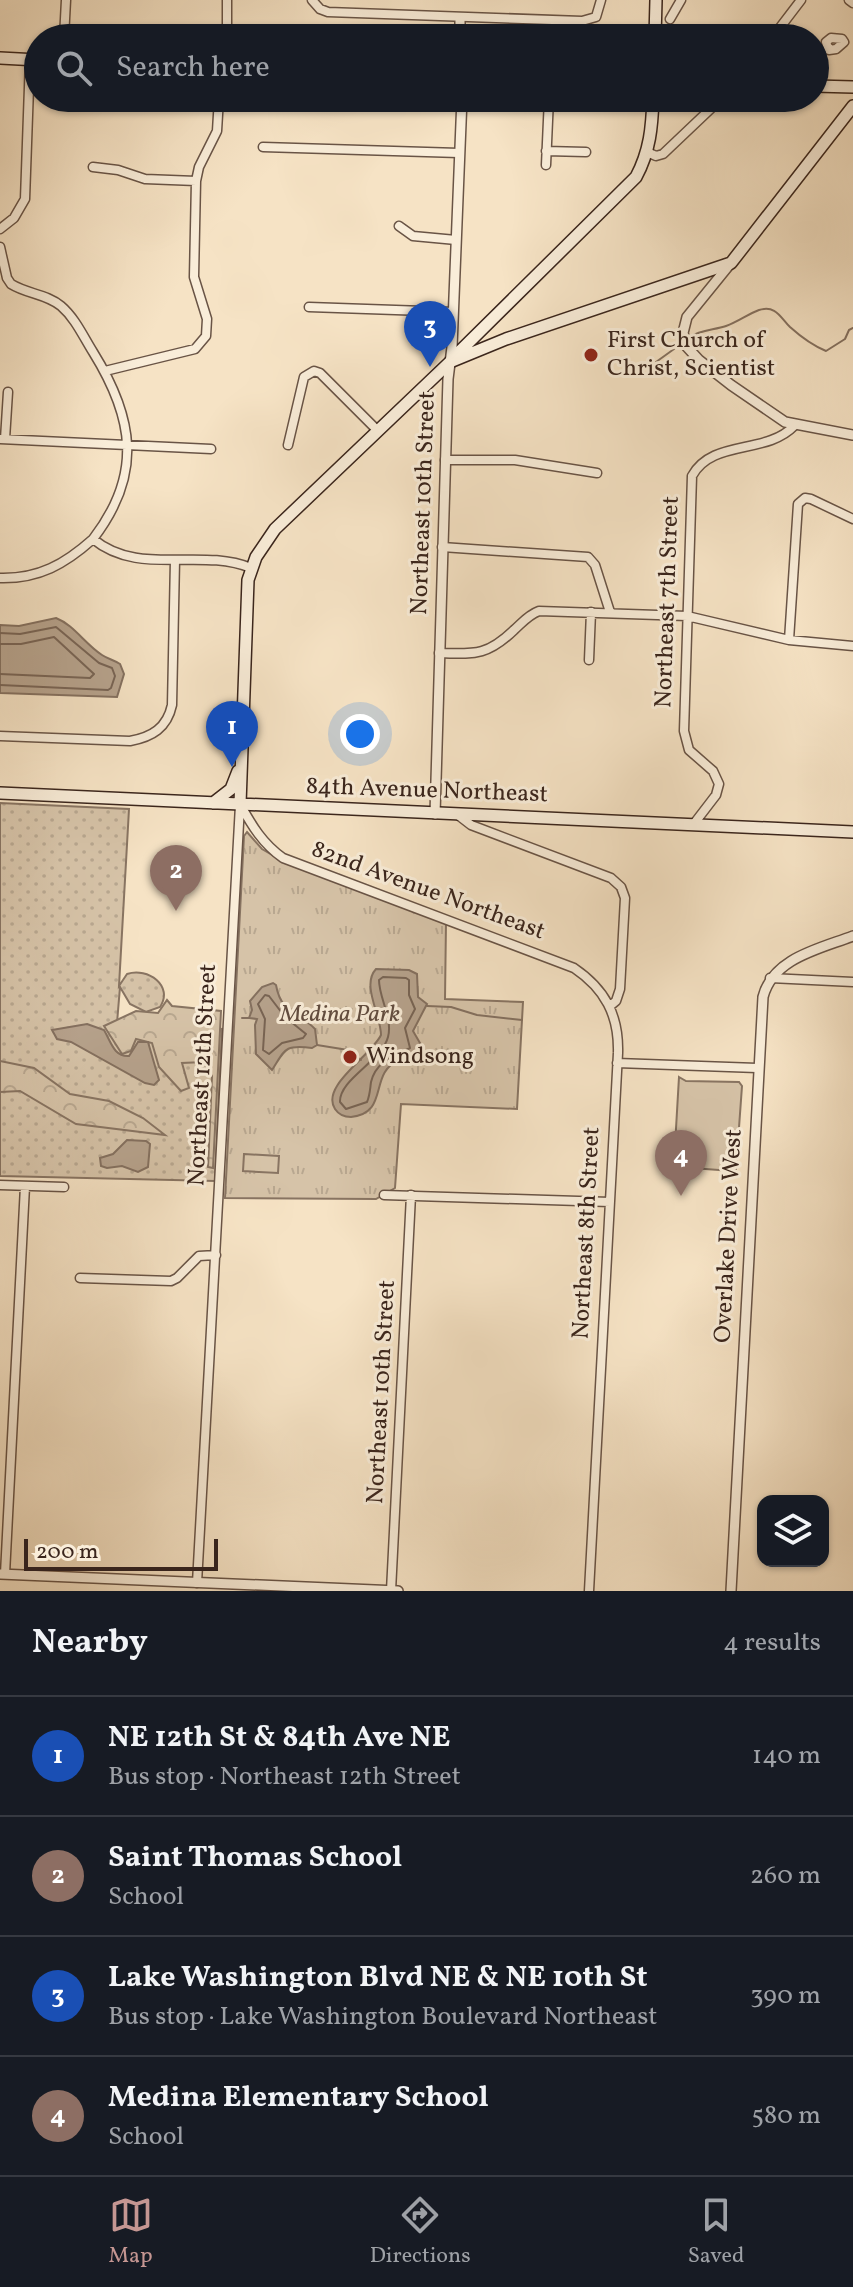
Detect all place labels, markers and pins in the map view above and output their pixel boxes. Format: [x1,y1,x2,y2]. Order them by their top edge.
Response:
pin: 3 [404,301,456,367]
place label: First Church of Christ, Scientist [607,324,775,386]
marker: First Church of Christ, Scientist [582,346,600,364]
pin: 1 [206,701,258,767]
pin: 2 [150,845,202,911]
place label: Windsong [366,1040,474,1074]
marker: Windsong [341,1048,359,1066]
pin: 4 [655,1130,707,1196]

